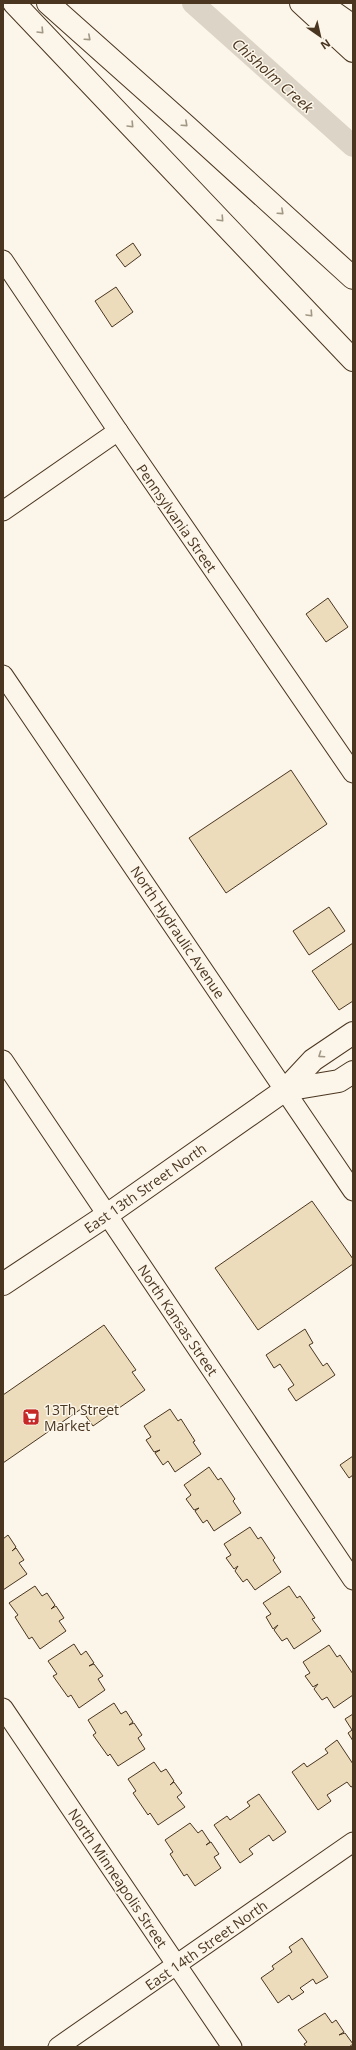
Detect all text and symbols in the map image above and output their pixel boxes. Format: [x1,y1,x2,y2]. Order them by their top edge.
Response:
north arrow [300,16,340,56]
one-way arrow [36,26,44,34]
one-way arrow [83,33,90,40]
water label: Chisholm Creek [228,33,318,117]
text: N [318,36,334,53]
one-way arrow [126,120,134,128]
one-way arrow [180,120,188,127]
one-way arrow [276,207,284,215]
one-way arrow [216,214,223,222]
one-way arrow [305,309,312,317]
street label: Pennsylvania Street [132,460,222,576]
street label: North Hydraulic Avenue [126,862,230,1002]
one-way arrow [318,1050,325,1058]
street label: East 13th Street North [80,1139,210,1237]
street label: North Kansas Street [134,1261,222,1379]
place label: 13Th Street Market [44,1400,119,1435]
supermarket icon: 13Th Street Market [21,1407,41,1427]
street label: North Minneapolis Street [64,1805,172,1951]
street label: East 14th Street North [141,1896,271,1994]

